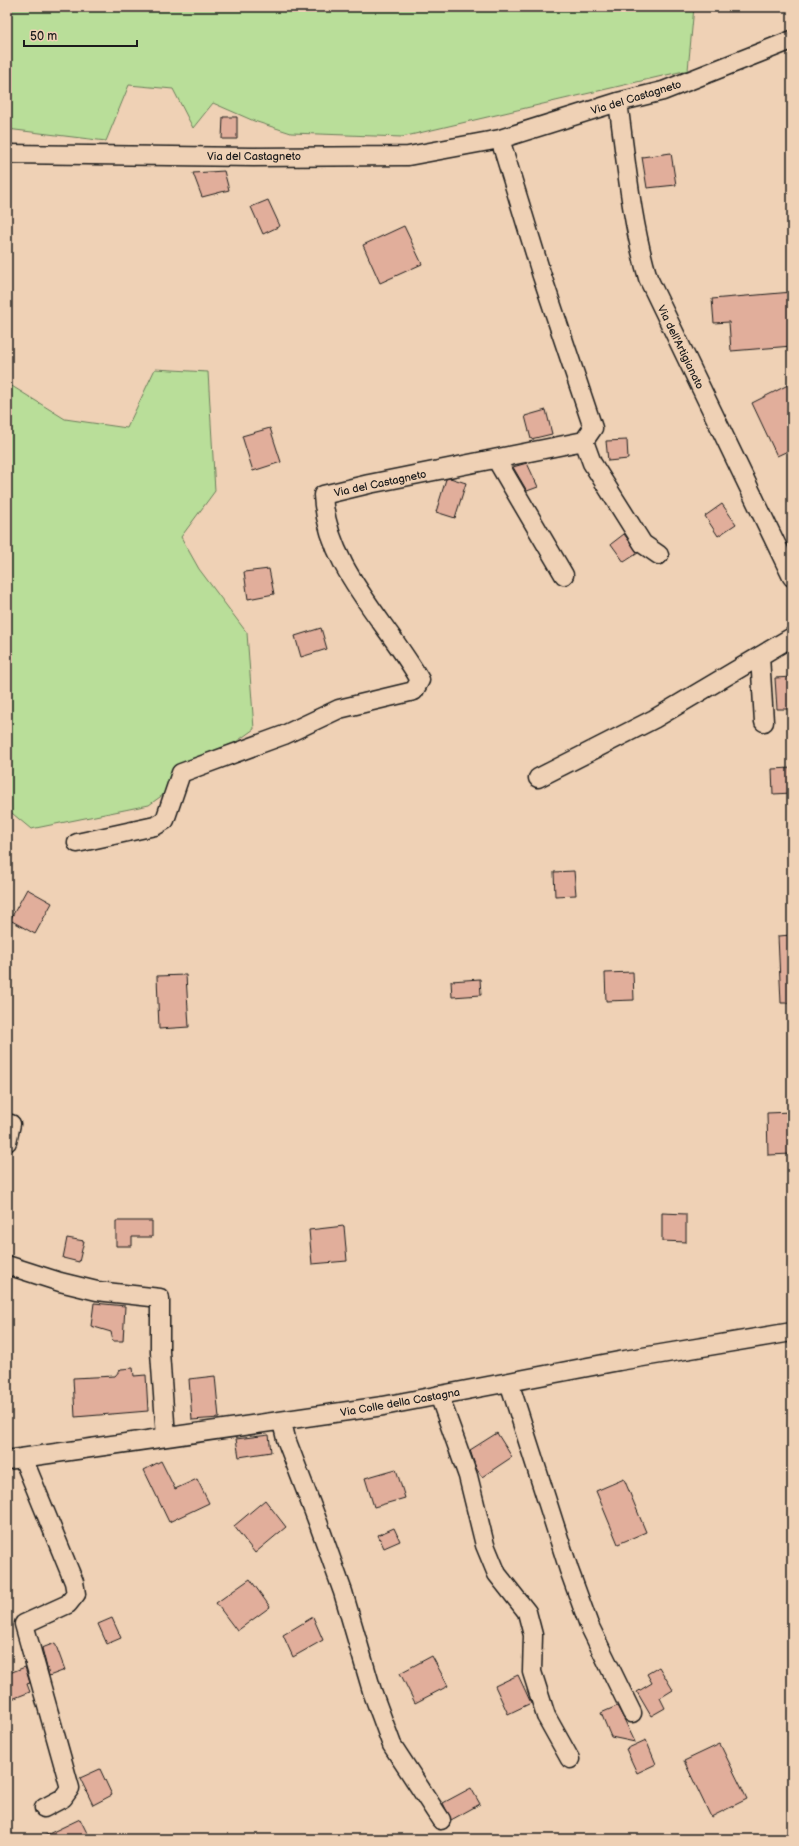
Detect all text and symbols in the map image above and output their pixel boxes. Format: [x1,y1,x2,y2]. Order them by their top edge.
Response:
scale bar [24,22,137,48]
text: 50 m [30,29,57,44]
street label: Via del Castagneto [589,78,683,117]
street label: Via del Castagneto [207,150,301,163]
street label: Via dell'Artigianato [655,303,707,391]
street label: Via del Castagneto [333,467,427,500]
street label: Via Colle della Castagna [339,1386,461,1419]

